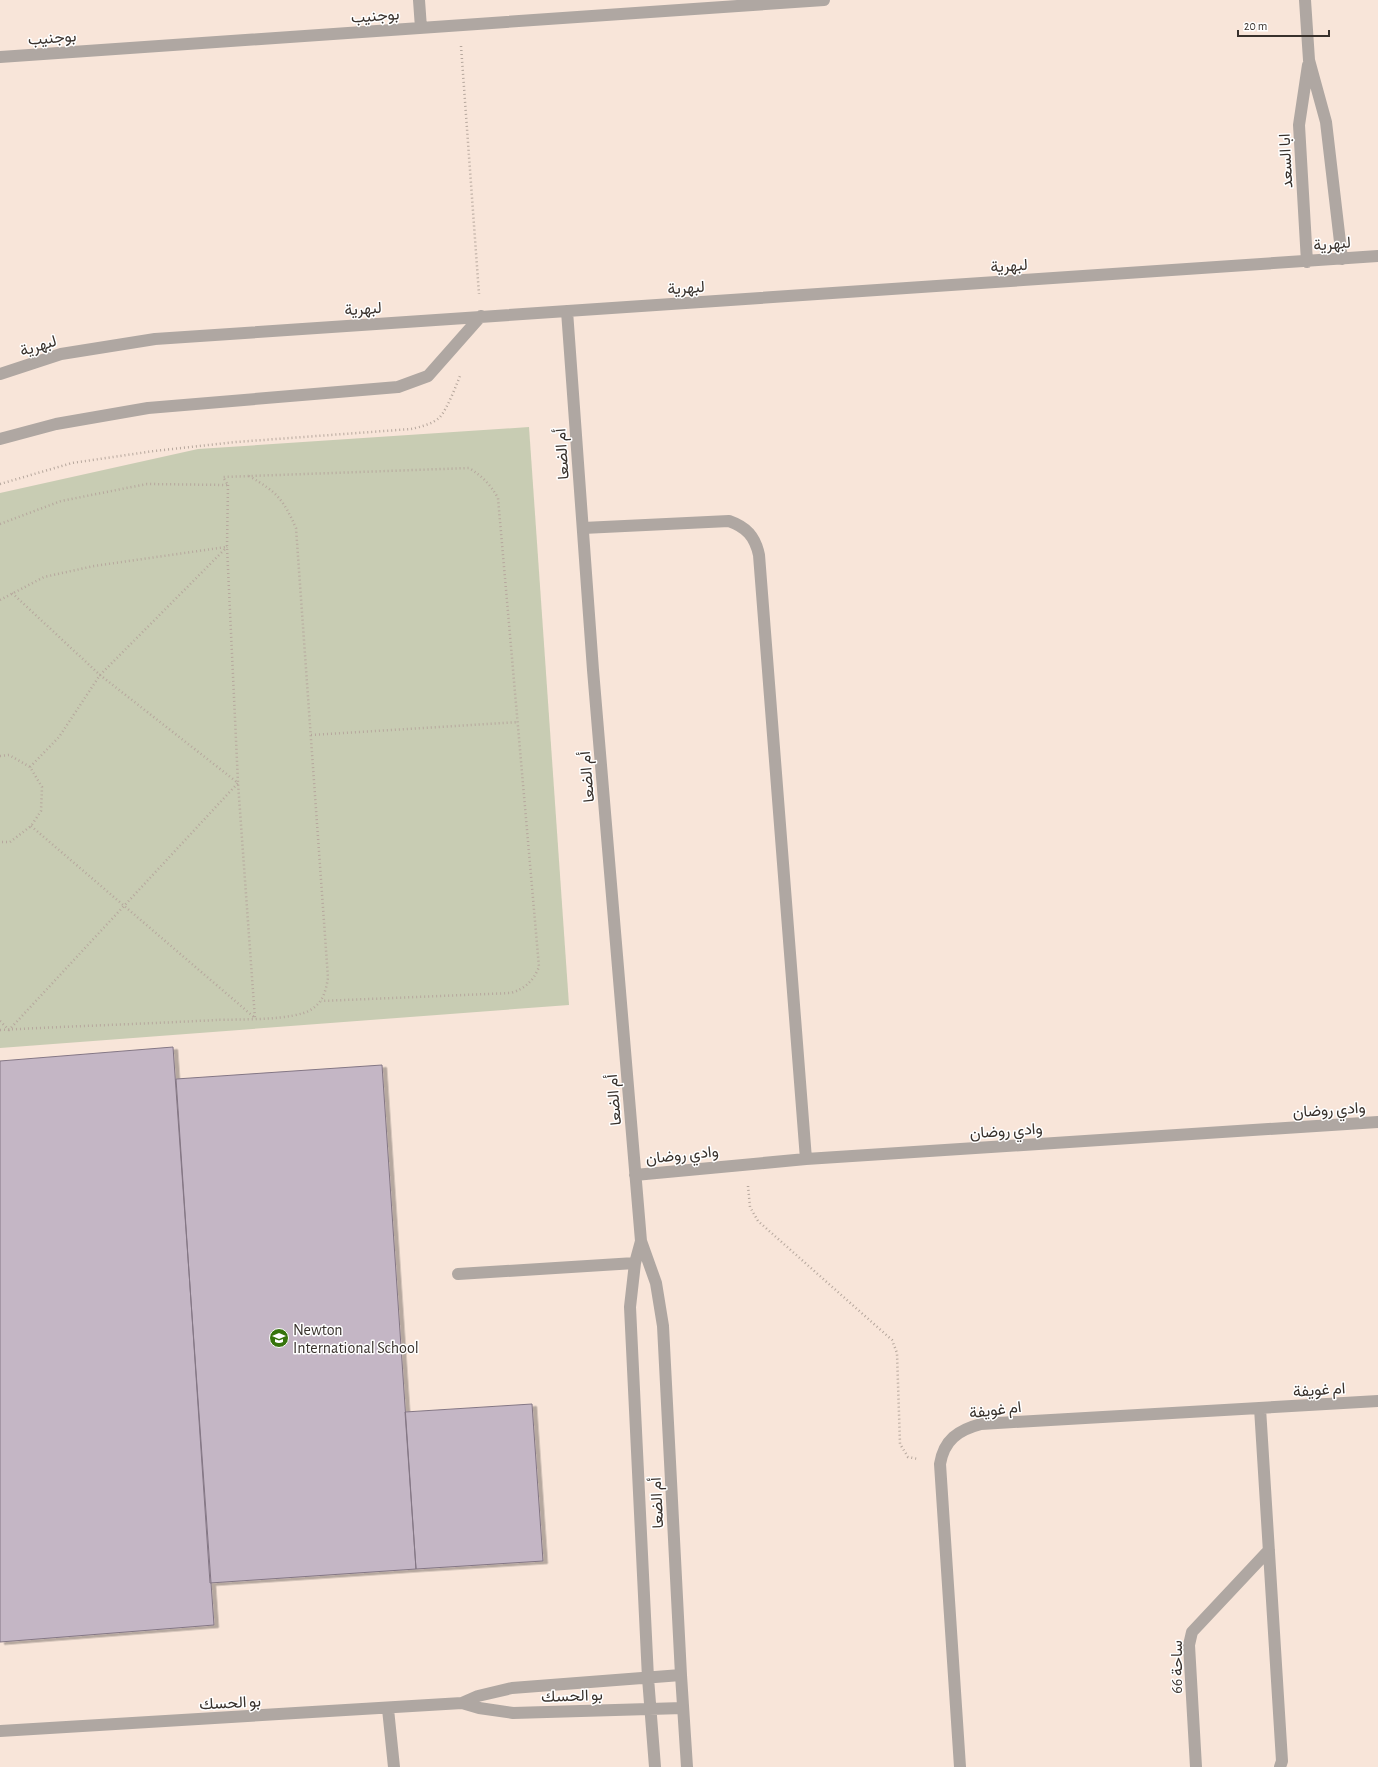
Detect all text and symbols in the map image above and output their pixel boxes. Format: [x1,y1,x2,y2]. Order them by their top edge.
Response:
street label: بوجنيب [350,6,400,28]
scale bar [1238,12,1329,38]
text: 20 m [1244,20,1267,32]
street label: بوجنيب [27,28,77,50]
street label: ابا السعد [1277,133,1296,189]
street label: لبهرية [1313,234,1352,256]
street label: لبهرية [990,257,1029,277]
street label: لبهرية [667,279,706,299]
street label: لبهرية [344,300,383,320]
street label: لبهرية [18,333,59,361]
street label: أم الضعا [551,427,574,480]
street label: أم الضعا [576,750,599,803]
street label: أم الضعا [603,1073,626,1126]
street label: وادي روضان [1292,1099,1366,1126]
street label: وادي روضان [969,1120,1043,1147]
street label: وادي روضان [645,1143,720,1172]
place label: Newton International School [293,1322,419,1356]
school or university icon: Newton International School [268,1327,290,1349]
street label: ام غويفة [1292,1380,1346,1402]
street label: ام غويفة [968,1399,1022,1423]
street label: أم الضعا [647,1477,668,1529]
street label: ساحة 66 [1169,1640,1185,1694]
street label: بو الحسك [541,1687,603,1707]
street label: بو الحسك [199,1693,261,1715]

